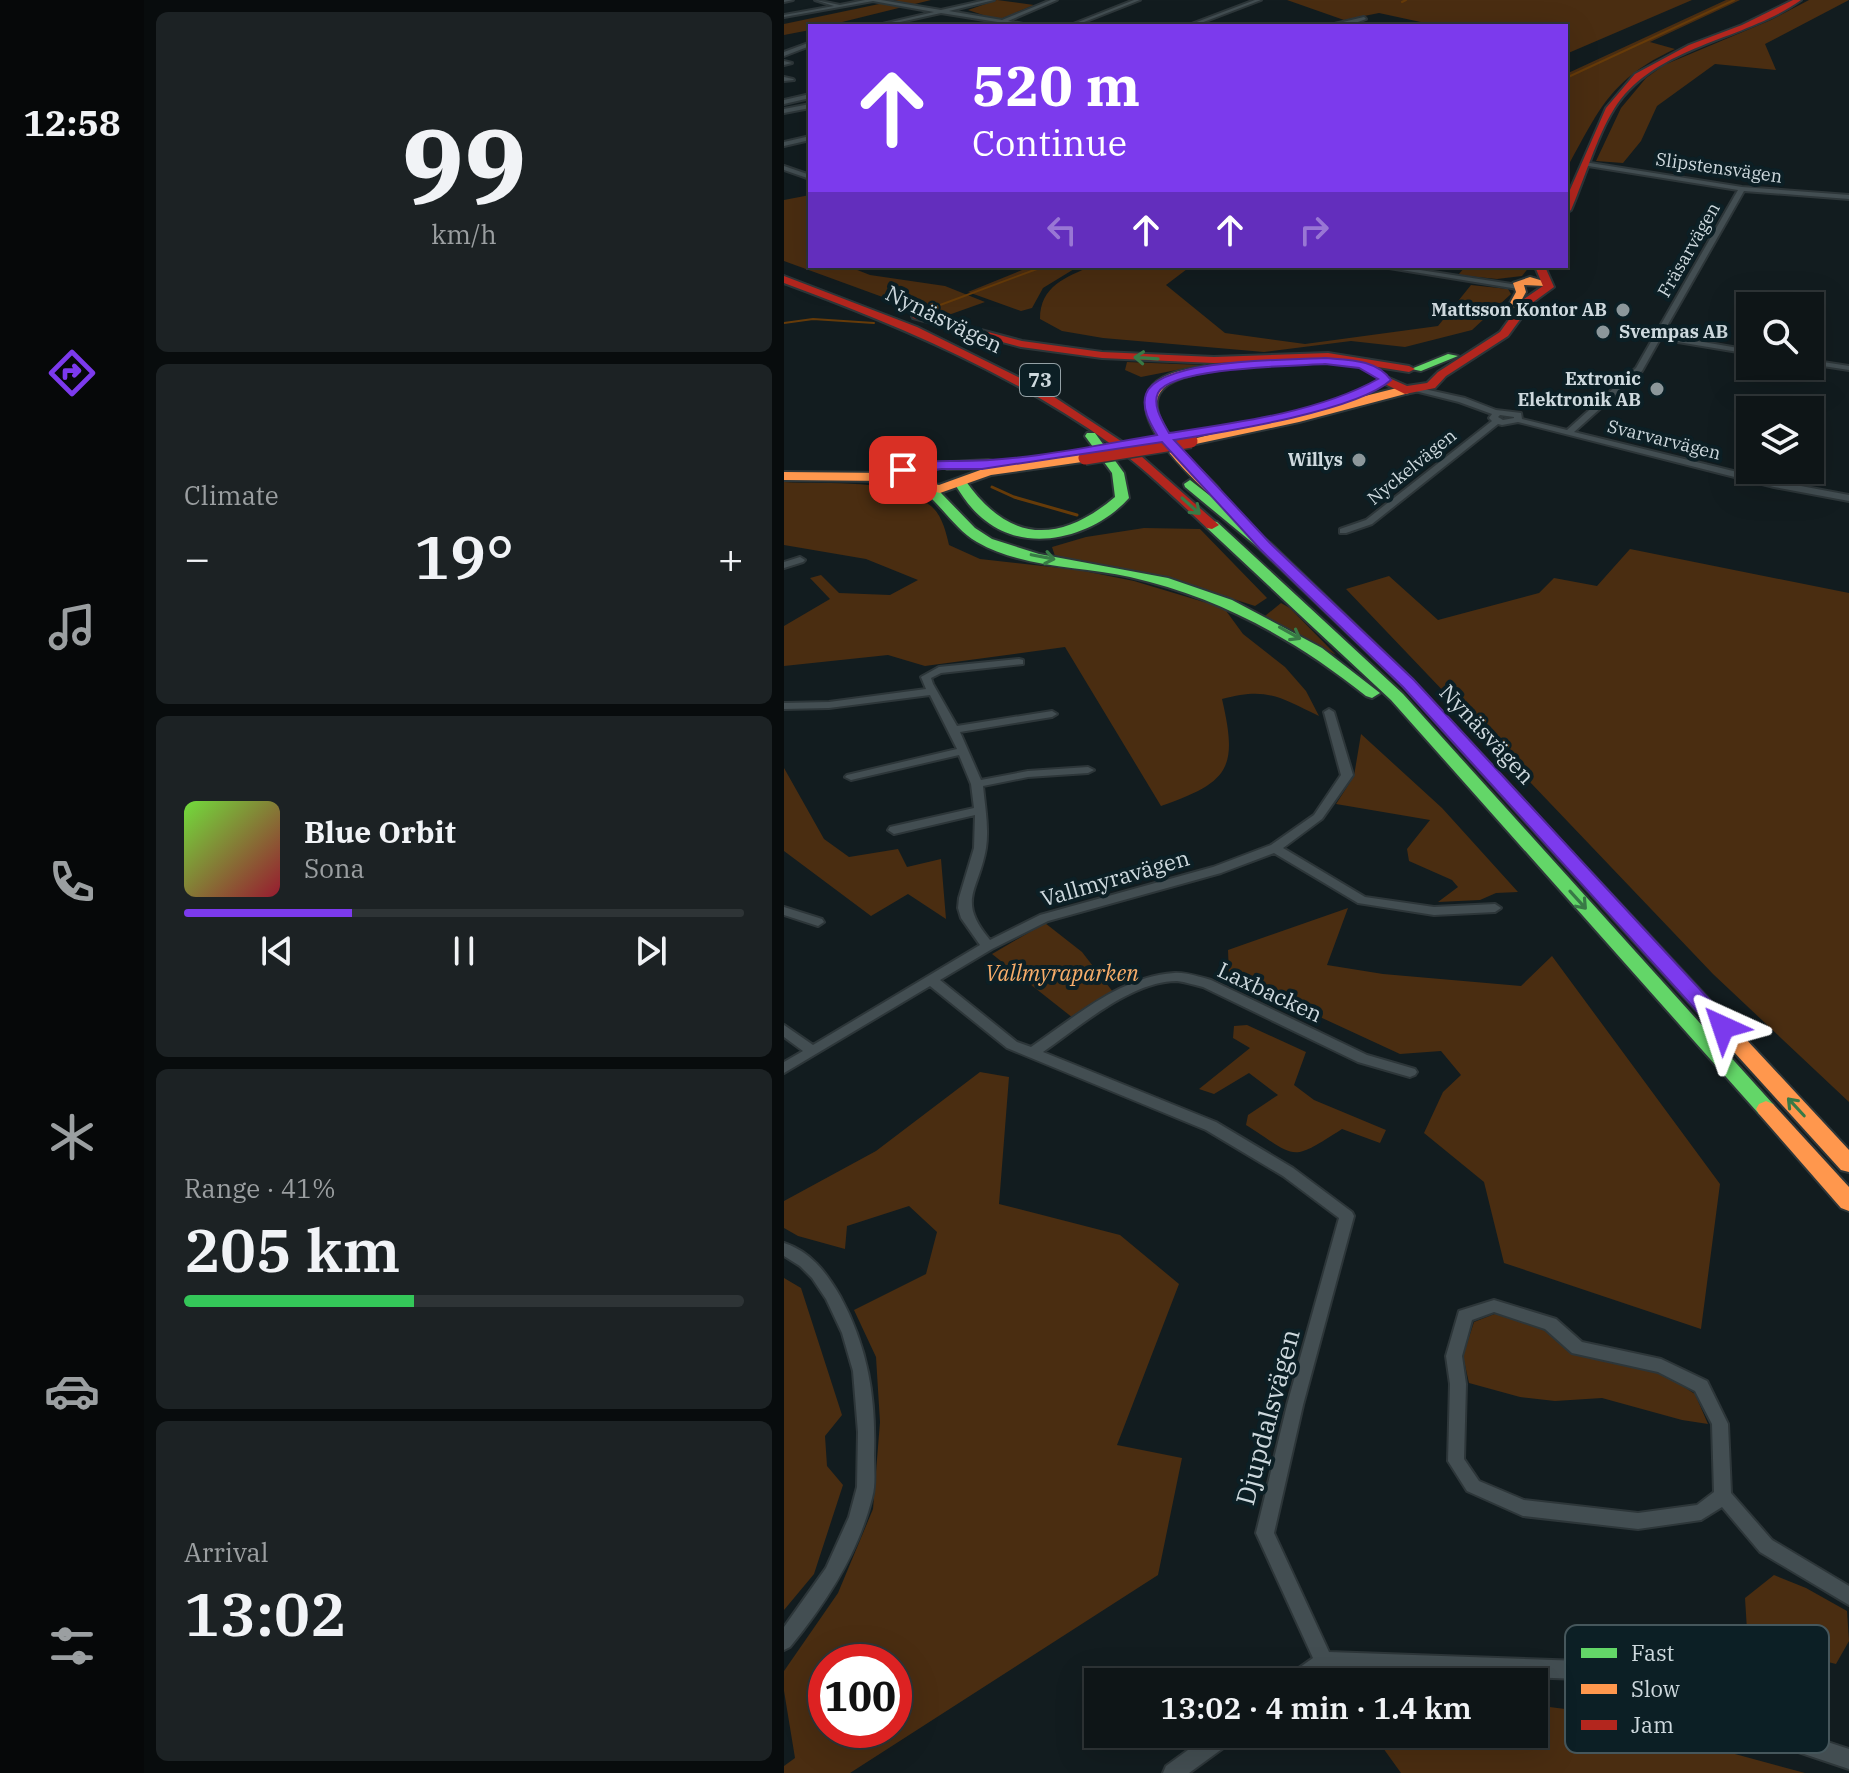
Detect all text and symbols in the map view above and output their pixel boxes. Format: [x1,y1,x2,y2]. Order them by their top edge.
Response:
text: 520 m [972,49,1140,121]
icon: ahead [840,56,944,160]
text: 99 [402,97,526,233]
text: 12:58 [23,99,121,146]
text: Continue [972,119,1127,166]
street label: Slipstensvägen [1654,147,1784,188]
street label: Fräsarvägen [1652,198,1725,301]
icon: left [1040,208,1084,252]
icon: ahead [1124,208,1168,252]
icon: ahead [1208,208,1252,252]
icon: right [1292,208,1336,252]
text: km/h [431,217,497,251]
street label: Nynäsvägen [881,278,1007,359]
map controls [1736,292,1824,484]
button: search [1736,292,1824,380]
place label: Mattsson Kontor AB [1431,298,1607,321]
marker: Mattsson Kontor AB [1614,301,1632,319]
place label: Svempas AB [1619,320,1728,343]
marker: Svempas AB [1594,323,1612,341]
icon: directions [44,345,100,401]
one-way arrow [1133,350,1160,365]
road number: 73 [1020,364,1060,396]
place label: Extronic Elektronik AB [1517,367,1641,411]
marker: Extronic Elektronik AB [1648,380,1666,398]
button: layers [1736,396,1824,484]
street label: Svarvarvägen [1605,414,1723,465]
street label: Nyckelvägen [1362,424,1461,510]
pin [869,436,937,504]
icon: arrive [881,448,925,492]
place label: Willys [1288,448,1343,471]
marker: Willys [1350,451,1368,469]
text: Climate [184,478,279,512]
one-way arrow [1180,496,1201,515]
text: 19° [414,517,514,596]
text: − [184,529,210,586]
text: + [718,529,744,586]
one-way arrow [1029,551,1055,566]
icon: music [44,599,100,655]
one-way arrow [1278,625,1301,641]
street label: Nynäsvägen [1434,677,1541,790]
text: Blue Orbit [304,812,456,851]
street label: Vallmyravägen [1037,842,1193,913]
text: Sona [304,851,365,885]
icon: phone [44,854,100,910]
one-way arrow [1568,890,1587,910]
icon: previous [255,929,299,973]
icon: pause [442,929,486,973]
icon: next [629,929,673,973]
street label: Laxbacken [1213,955,1327,1028]
park label: Vallmyraparken [985,958,1139,987]
position arrow [1681,985,1765,1069]
one-way arrow [1787,1097,1806,1117]
icon: climate [44,1109,100,1165]
text: Range · 41% [184,1171,336,1205]
text: 205 km [184,1210,400,1289]
street label: Djupdalsvägen [1227,1325,1307,1509]
icon: car [44,1363,100,1419]
text: Arrival [184,1535,269,1569]
text: 13:02 [184,1574,346,1653]
icon: filters [44,1618,100,1674]
legend [1565,1625,1829,1753]
text: Fast [1631,1638,1674,1667]
speed limit sign: 100 [808,1644,912,1748]
text: Slow [1631,1674,1680,1703]
text: 13:02 · 4 min · 1.4 km [1160,1688,1472,1727]
text: Jam [1631,1710,1674,1739]

